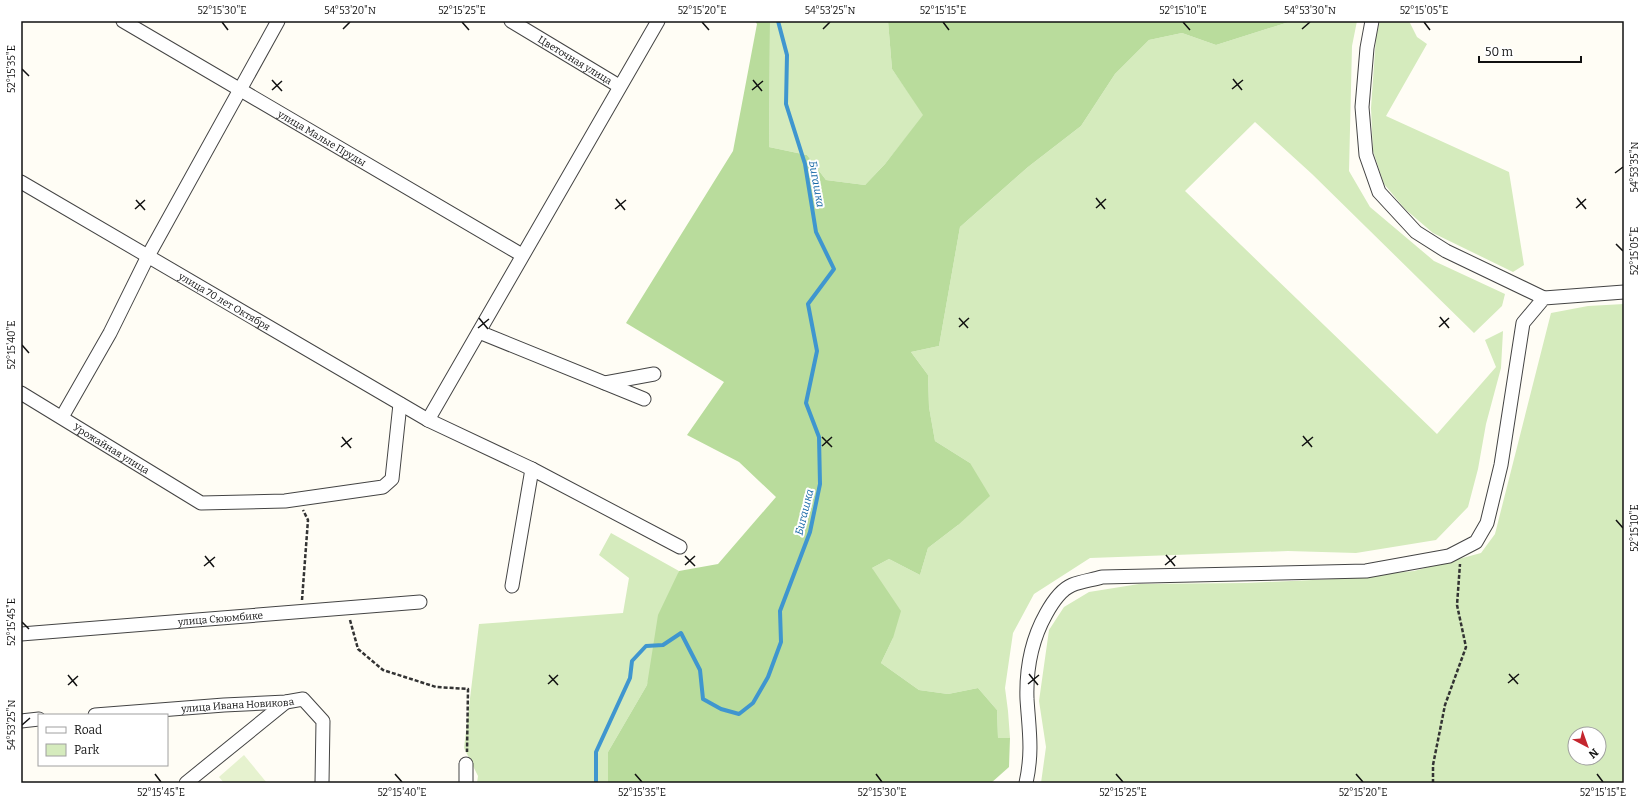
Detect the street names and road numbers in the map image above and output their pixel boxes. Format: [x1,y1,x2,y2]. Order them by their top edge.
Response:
street label: Цветочная улица [536,34,614,88]
street label: улица Малые Пруды [275,108,368,169]
street label: улица 70 лет Октября [175,270,273,334]
street label: Урожайная улица [71,421,152,477]
street label: улица Сююмбике [176,610,263,628]
street label: улица Ивана Новикова [180,696,296,715]

